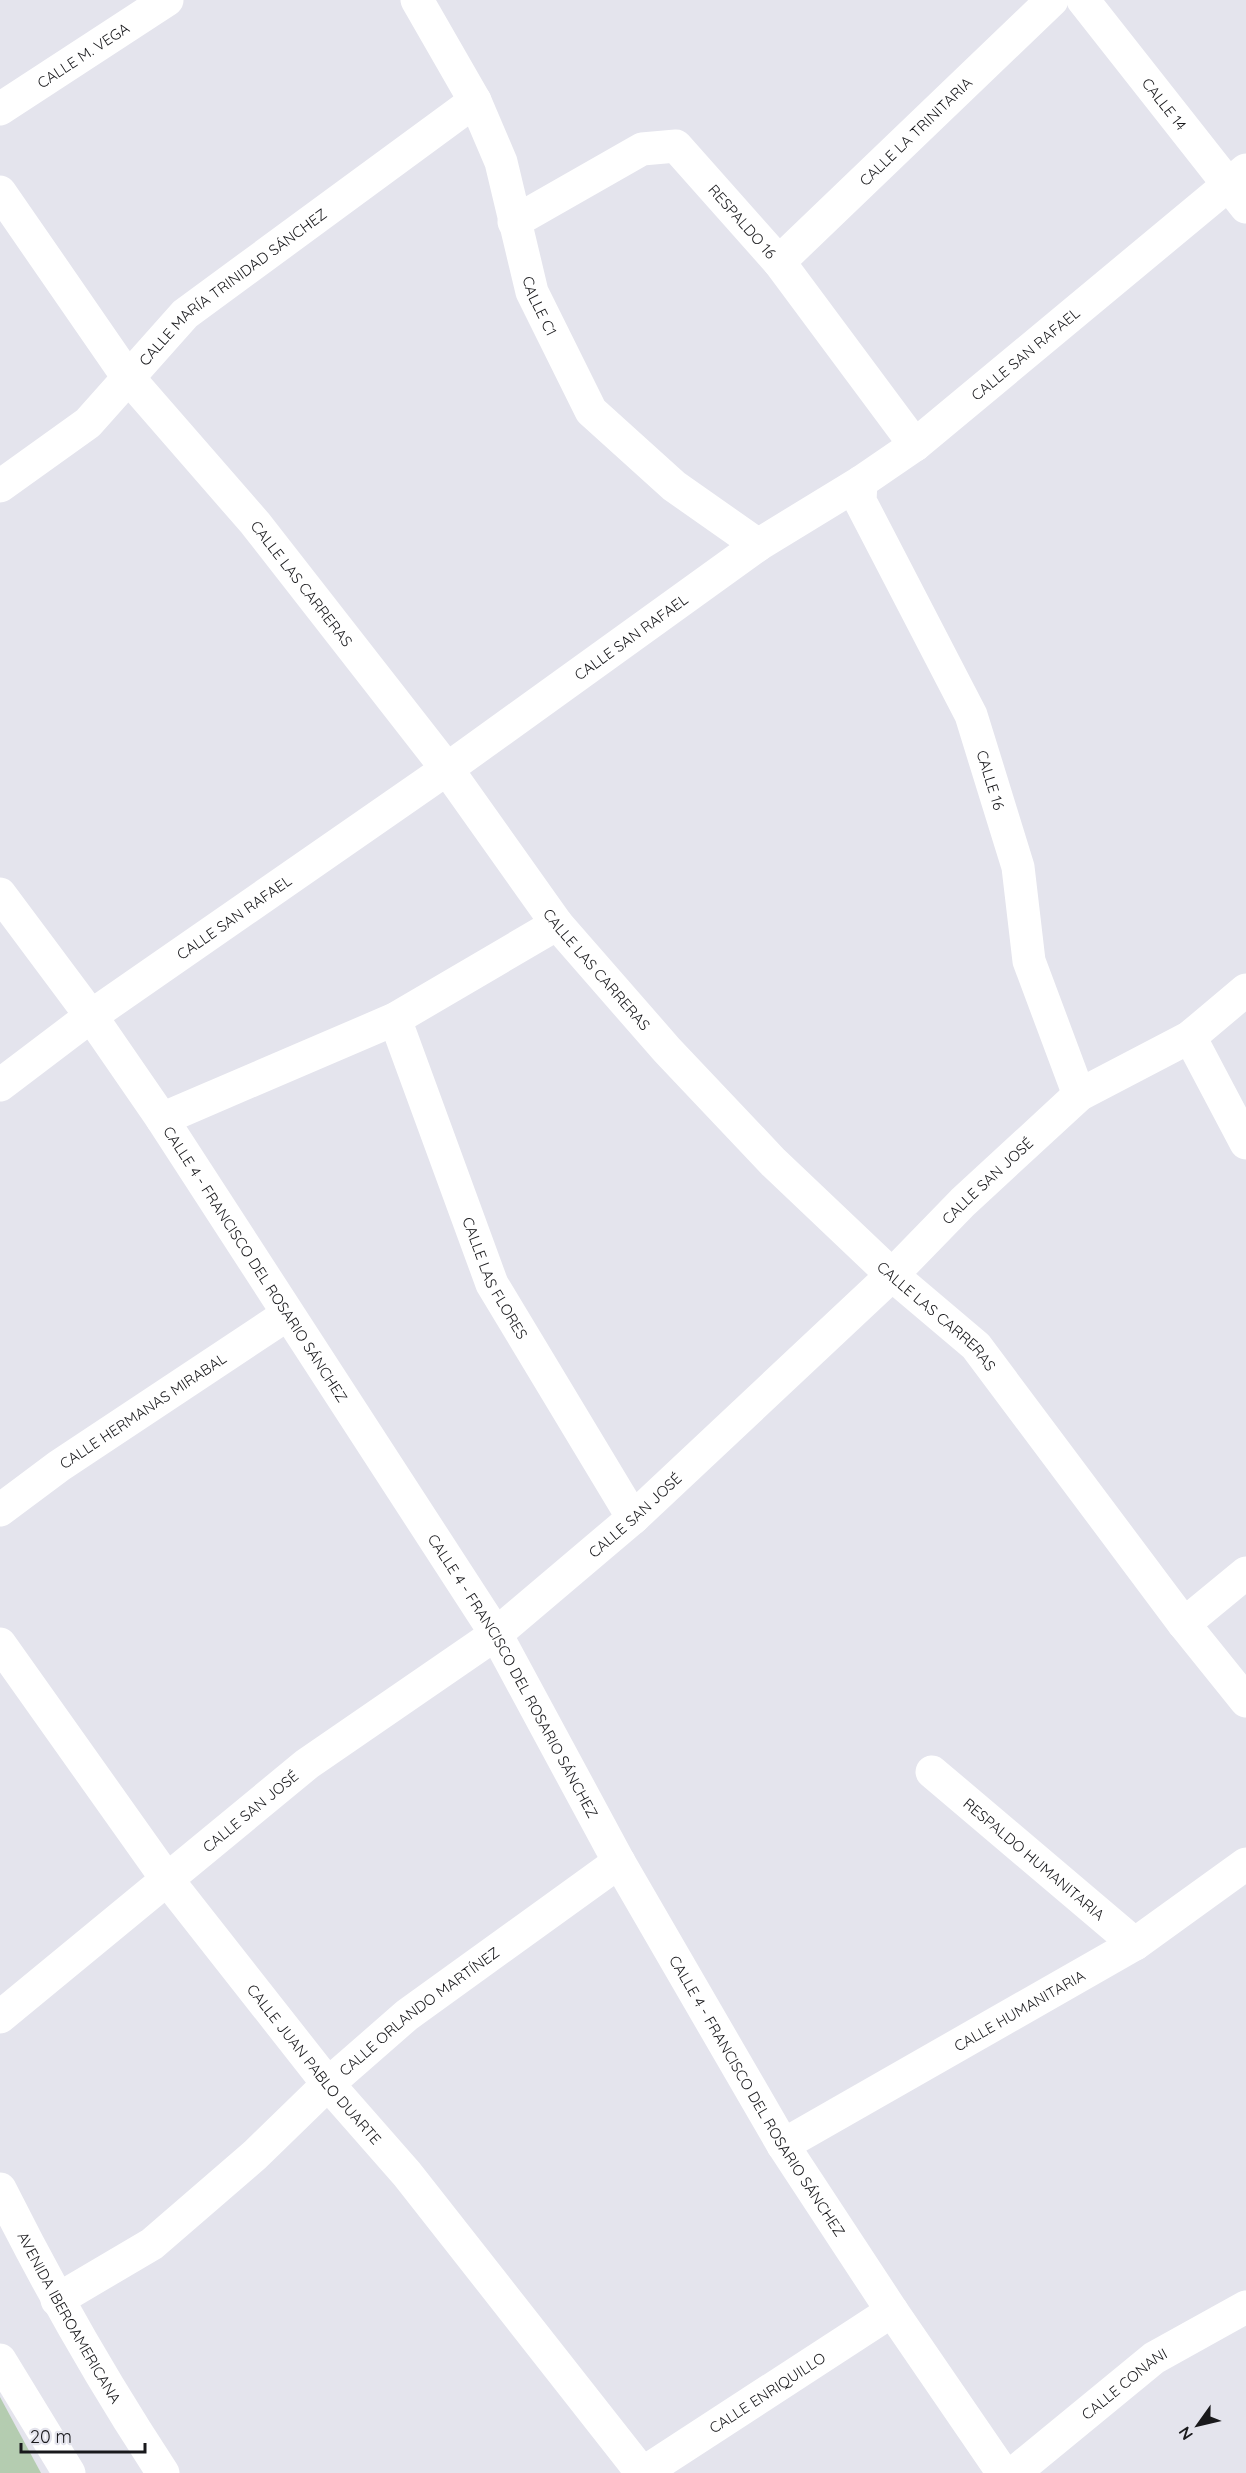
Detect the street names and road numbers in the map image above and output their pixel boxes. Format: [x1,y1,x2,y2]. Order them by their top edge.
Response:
street label: CALLE M. VEGA [33,18,133,92]
street label: CALLE LA TRINITARIA [855,72,976,190]
street label: CALLE 14 [1138,74,1191,134]
street label: RESPALDO 16 [705,180,781,262]
street label: CALLE MARÍA TRINIDAD SÁNCHEZ [134,204,330,369]
street label: CALLE C1 [519,274,562,339]
street label: CALLE SAN RAFAEL [967,303,1083,404]
street label: CALLE LAS CARRERAS [247,516,357,650]
street label: CALLE SAN RAFAEL [570,589,691,684]
street label: CALLE 16 [973,748,1009,812]
street label: CALLE SAN RAFAEL [173,871,295,963]
street label: CALLE LAS CARRERAS [539,905,655,1034]
street label: CALLE 4 - FRANCISCO DEL ROSARIO SÁNCHEZ [160,1122,352,1405]
street label: CALLE SAN JOSÉ [937,1133,1037,1228]
street label: CALLE LAS FLORES [459,1214,532,1342]
street label: CALLE LAS CARRERAS [873,1257,1001,1374]
street label: CALLE HERMANAS MIRABAL [56,1348,230,1473]
street label: CALLE SAN JOSÉ [584,1468,685,1561]
street label: CALLE 4 - FRANCISCO DEL ROSARIO SÁNCHEZ [424,1530,603,1821]
street label: CALLE SAN JOSÉ [198,1766,302,1856]
street label: RESPALDO HUMANITARIA [960,1793,1109,1924]
street label: CALLE ORLANDO MARTÍNEZ [335,1942,503,2080]
street label: CALLE 4 - FRANCISCO DEL ROSARIO SÁNCHEZ [666,1952,850,2240]
street label: CALLE HUMANITARIA [950,1965,1088,2055]
street label: CALLE JUAN PABLO DUARTE [243,1980,386,2148]
street label: AVENIDA IBEROAMERICANA [14,2228,126,2407]
street label: CALLE CONANI [1077,2343,1170,2423]
street label: CALLE ENRIQUILLO [705,2348,829,2437]

